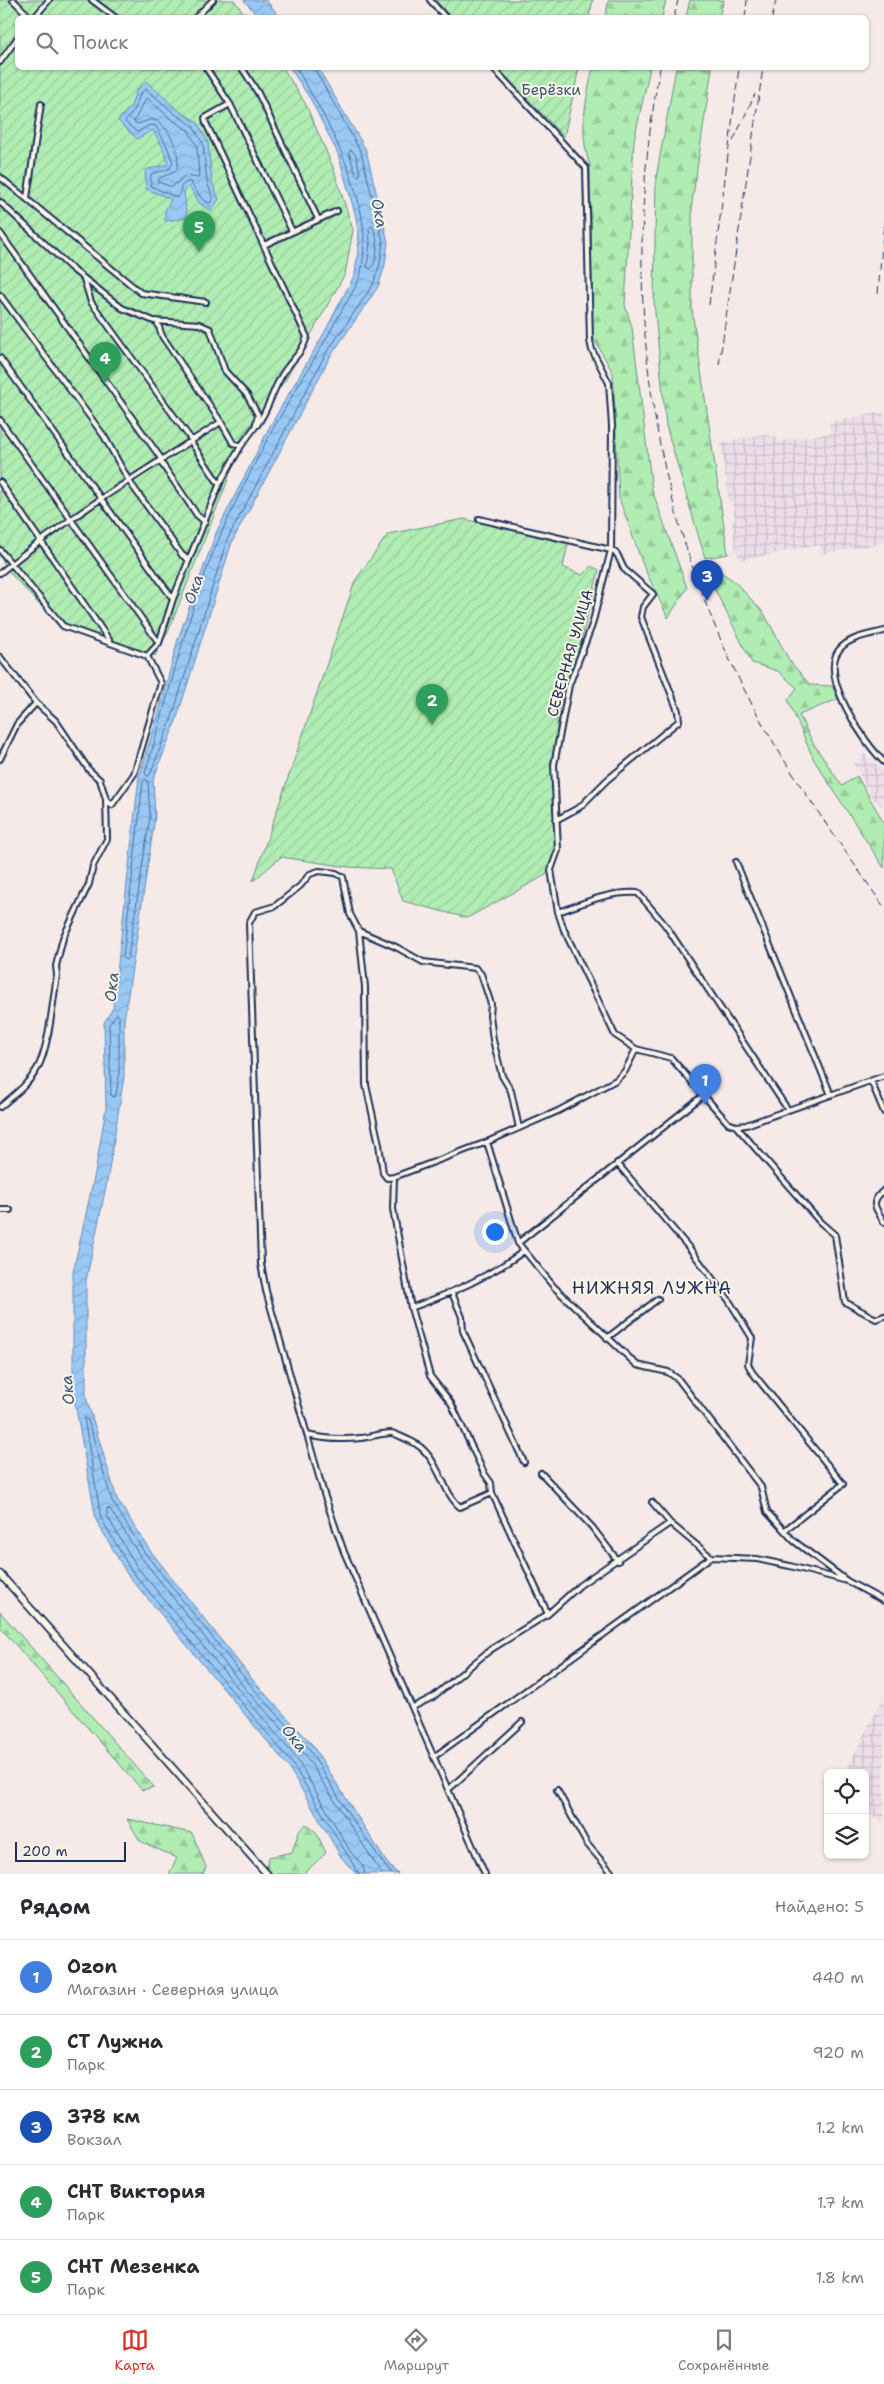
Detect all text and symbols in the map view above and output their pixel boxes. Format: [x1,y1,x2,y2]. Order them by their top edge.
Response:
search box [15,15,869,70]
icon: search [33,29,61,57]
text: Поиск [73,30,128,55]
park label: Берёзки [521,80,581,100]
water label: Ока [366,196,393,230]
pin: 5 [183,211,215,252]
pin: 4 [89,342,121,383]
pin: 3 [691,560,723,601]
water label: Ока [179,572,208,607]
street label: СЕВЕРНАЯ УЛИЦА [542,587,598,719]
pin: 2 [416,684,448,725]
water label: Ока [99,971,124,1003]
pin: 1 [689,1064,721,1105]
your location [482,1219,508,1245]
district label: НИЖНЯЯ ЛУЖНА [572,1276,732,1300]
water label: Ока [56,1374,79,1406]
water label: Ока [277,1720,312,1757]
map controls [824,1769,869,1859]
button: locate [824,1769,869,1814]
button: layers [824,1814,869,1859]
scale bar [15,1839,126,1862]
text: 200 m [22,1842,68,1860]
text: Рядом [20,1893,90,1921]
text: Найдено: 5 [775,1896,864,1917]
text: Ozon [67,1954,117,1979]
text: 1 [32,1967,40,1988]
text: 440 m [812,1967,864,1988]
text: Магазин · Северная улица [67,1979,279,2000]
text: СТ Лужна [67,2029,163,2054]
text: 2 [30,2042,42,2063]
text: 920 m [812,2042,864,2063]
text: Парк [67,2054,105,2075]
text: 378 км [67,2104,140,2129]
text: 3 [30,2117,42,2138]
text: 1.2 km [816,2117,864,2138]
text: Вокзал [67,2129,122,2150]
text: СНТ Виктория [67,2179,205,2204]
text: 4 [30,2192,42,2213]
text: 1.7 km [817,2192,864,2213]
text: Парк [67,2204,105,2225]
text: СНТ Мезенка [67,2254,199,2279]
text: 5 [31,2267,41,2288]
text: 1.8 km [816,2267,864,2288]
text: Парк [67,2279,105,2300]
tab: Карта [115,2326,155,2374]
tab: Маршрут [384,2326,449,2374]
tab: Сохранённые [678,2326,769,2374]

